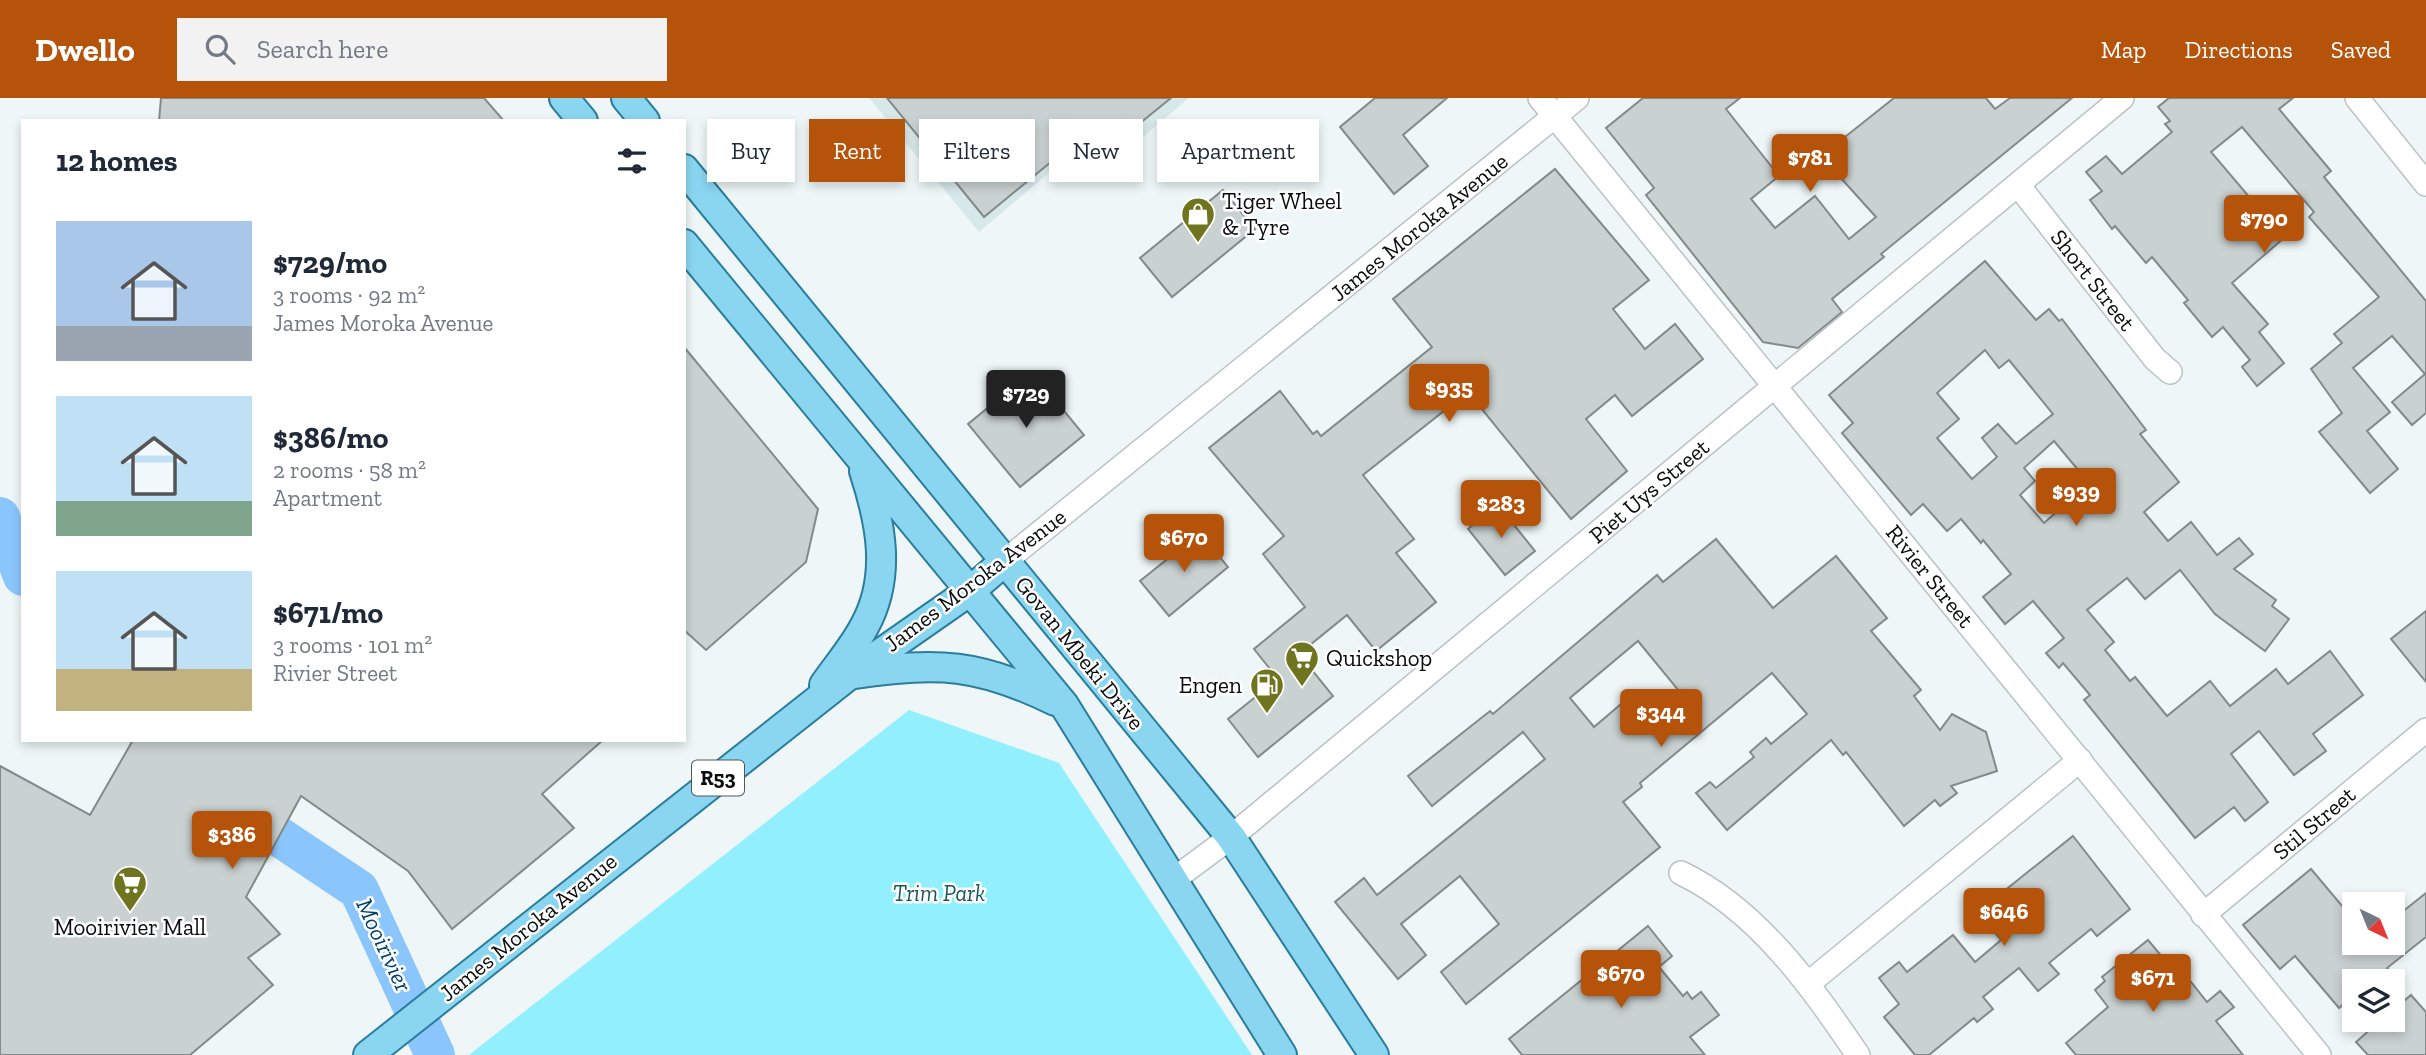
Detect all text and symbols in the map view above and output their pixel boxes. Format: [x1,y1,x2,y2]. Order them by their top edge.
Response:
search box [177,18,667,81]
text: Dwello [35,30,135,69]
icon: search [201,30,239,68]
text: Search here [257,33,388,65]
text: Map [2101,35,2147,64]
text: Directions [2185,35,2293,64]
text: Saved [2331,35,2391,64]
chip: Buy [707,119,795,182]
chip: Rent [809,119,905,182]
chip: Filters [919,119,1035,182]
chip: New [1049,119,1143,182]
chip: Apartment [1157,119,1319,182]
pin: $781 [1769,134,1851,194]
icon: filters [613,142,651,180]
text: 12 homes [56,143,178,179]
text: $781 [1788,143,1832,171]
street label: James Moroka Avenue [1325,147,1513,307]
place label: Tiger Wheel & Tyre [1222,187,1342,241]
shop icon: Tiger Wheel & Tyre [1179,195,1217,244]
pin: $790 [2223,195,2305,255]
text: $790 [2240,204,2288,232]
street label: Short Street [2045,224,2142,337]
text: $729/mo [273,245,387,281]
icon: home [112,249,196,333]
text: 3 rooms · 92 m² [273,281,425,309]
text: James Moroka Avenue [273,309,493,337]
pin: $935 [1408,364,1490,424]
pin: $729 [985,370,1067,430]
text: $935 [1425,373,1473,401]
text: $729 [1002,379,1050,407]
text: $386/mo [273,420,388,456]
icon: home [112,424,196,508]
street label: Piet Uys Street [1583,433,1715,549]
text: 2 rooms · 58 m² [273,456,426,484]
pin: $939 [2035,468,2117,528]
text: $939 [2052,477,2100,505]
pin: $283 [1460,480,1542,540]
text: Apartment [273,484,382,512]
text: $283 [1477,489,1525,517]
street label: James Moroka Avenue [879,502,1071,658]
pin: $670 [1143,514,1225,574]
street label: Rivier Street [1880,519,1980,634]
text: $670 [1160,523,1208,551]
street label: Govan Mbeki Drive [1009,570,1151,736]
text: $671/mo [273,595,383,631]
icon: home [112,599,196,683]
text: 3 rooms · 101 m² [273,631,432,659]
supermarket icon: Quickshop [1283,639,1321,688]
place label: Quickshop [1326,644,1432,672]
text: Rivier Street [273,659,397,687]
fuel station icon: Engen [1248,666,1286,715]
place label: Engen [1179,671,1242,699]
pin: $344 [1620,690,1702,749]
text: $344 [1636,698,1686,726]
road number: R53 [692,760,744,796]
street label: Stil Street [2267,780,2361,866]
pin: $386 [191,812,273,871]
text: $386 [208,820,256,848]
street label: James Moroka Avenue [434,847,622,1007]
supermarket icon: Mooirivier Mall [111,864,149,913]
park label: Trim Park [893,879,985,907]
pin: $646 [1963,888,2045,948]
north arrow [2342,892,2404,956]
map controls [2342,892,2405,1032]
water label: Mooirivier [350,894,419,997]
text: $646 [1979,897,2029,925]
place label: Mooirivier Mall [54,913,206,941]
pin: $670 [1580,950,1662,1010]
pin: $671 [2112,954,2194,1014]
text: $670 [1597,959,1645,987]
text: $671 [2131,963,2175,991]
button: layers [2342,969,2405,1032]

